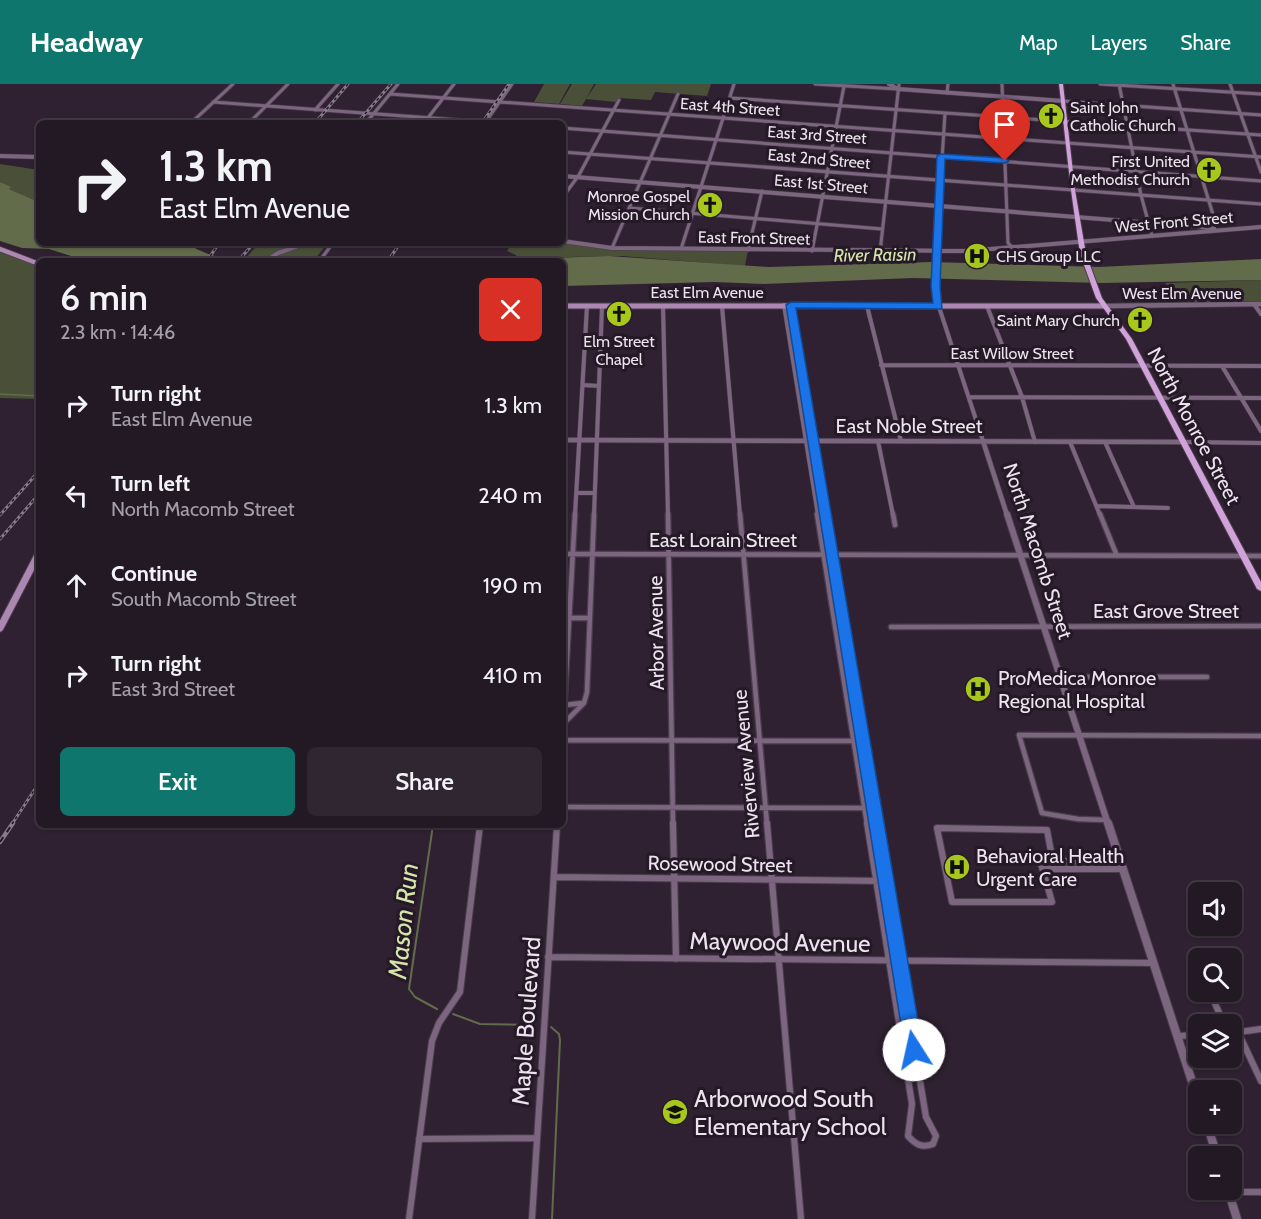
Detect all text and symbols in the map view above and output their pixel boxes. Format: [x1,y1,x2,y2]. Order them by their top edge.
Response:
text: Headway [30,25,143,59]
text: Map [1019,30,1058,55]
text: Layers [1091,30,1147,55]
text: Share [1180,30,1231,55]
street label: East 4th Street [679,94,781,120]
place label: Saint John Catholic Church [1070,98,1176,135]
pin [979,99,1030,161]
church icon: Saint John Catholic Church [1036,101,1066,131]
icon: arrive [988,108,1021,141]
street label: East 3rd Street [767,122,868,148]
text: 1.3 km [159,140,273,192]
icon: right [60,144,138,222]
street label: East 2nd Street [767,145,872,173]
place label: First United Methodist Church [1071,152,1190,189]
church icon: First United Methodist Church [1194,155,1224,185]
street label: East 1st Street [773,170,869,198]
place label: Monroe Gospel Mission Church [587,187,690,224]
church icon: Monroe Gospel Mission Church [695,190,725,220]
text: East Elm Avenue [159,192,350,225]
street label: West Front Street [1114,207,1234,237]
street label: East Front Street [698,228,811,248]
hospital icon: CHS Group LLC [962,241,992,271]
water label: River Raisin [833,243,917,267]
place label: CHS Group LLC [996,247,1101,266]
text: 6 min [60,275,148,319]
button: close [479,278,542,341]
street label: East Elm Avenue [650,283,764,302]
street label: West Elm Avenue [1122,284,1242,303]
church icon: Elm Street Chapel [604,299,634,329]
church icon: Saint Mary Church [1125,305,1155,335]
place label: Saint Mary Church [997,311,1120,330]
text: 2.3 km · 14:46 [60,320,175,344]
place label: Elm Street Chapel [583,332,655,369]
street label: North Monroe Street [1142,343,1246,509]
street label: East Willow Street [950,344,1074,363]
text: Turn right [111,380,201,407]
icon: right [60,389,93,422]
text: 1.3 km [484,392,542,419]
text: East Elm Avenue [111,407,252,431]
street label: East Noble Street [836,414,983,438]
street label: North Macomb Street [998,460,1078,642]
text: Turn left [111,470,190,497]
icon: left [60,479,93,512]
text: 240 m [478,482,542,509]
text: North Macomb Street [111,497,294,521]
street label: East Lorain Street [649,528,797,552]
text: Continue [111,560,197,587]
icon: ahead [60,569,93,602]
text: 190 m [483,572,542,599]
street label: Arbor Avenue [643,575,669,691]
text: South Macomb Street [111,587,296,611]
street label: East Grove Street [1093,599,1239,623]
text: Turn right [111,650,201,677]
icon: right [60,659,93,692]
text: 410 m [483,662,542,689]
place label: ProMedica Monroe Regional Hospital [998,666,1156,713]
hospital icon: ProMedica Monroe Regional Hospital [963,674,993,704]
text: East 3rd Street [111,677,235,701]
street label: Riverview Avenue [728,689,764,839]
button: Exit [60,747,295,816]
button: Share [307,747,542,816]
place label: Behavioral Health Urgent Care [976,844,1124,891]
street label: Rosewood Street [647,851,793,877]
hospital icon: Behavioral Health Urgent Care [942,852,972,882]
water label: Mason Run [381,862,425,981]
map controls [1188,882,1242,1200]
button: sound [1188,882,1242,936]
street label: Maywood Avenue [689,926,871,958]
street label: Maple Boulevard [506,936,546,1106]
button: search [1188,948,1242,1002]
button: layers [1188,1014,1242,1068]
position arrow [882,1018,946,1082]
button: + [1188,1080,1242,1134]
place label: Arborwood South Elementary School [694,1084,887,1141]
school or university icon: Arborwood South Elementary School [660,1097,690,1127]
button: − [1188,1146,1242,1200]

